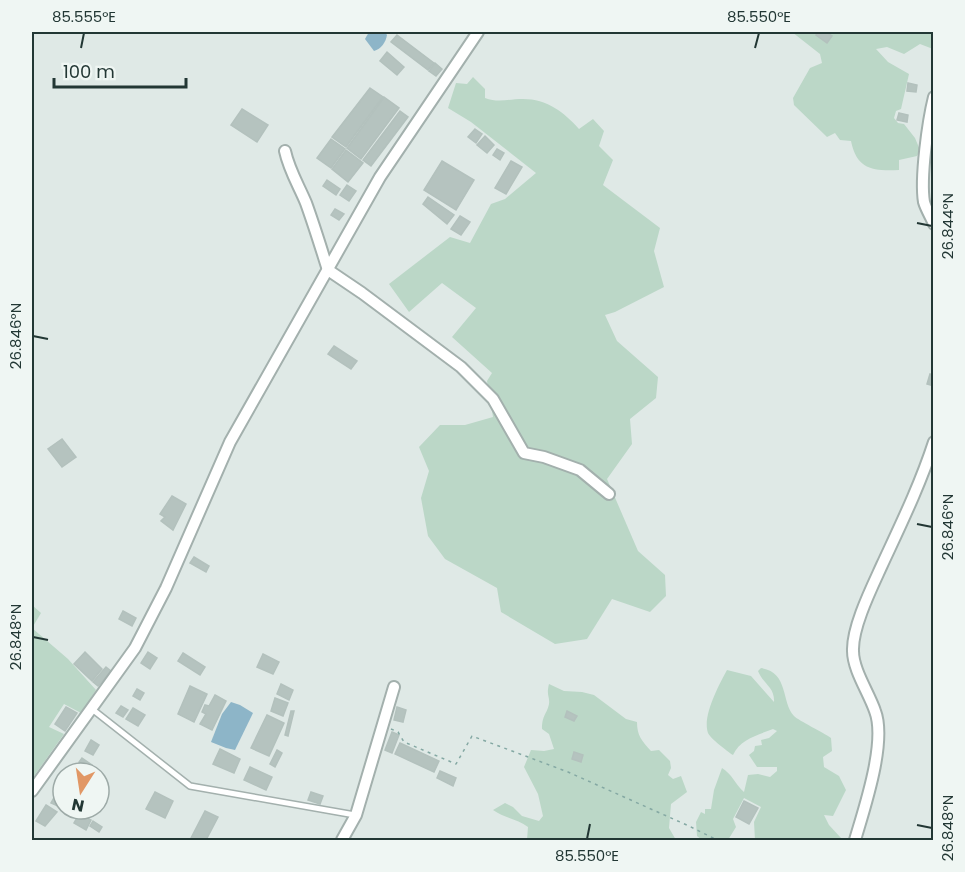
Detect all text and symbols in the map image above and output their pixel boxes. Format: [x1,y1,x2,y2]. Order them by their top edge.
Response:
text: 85.555°E [52,6,116,27]
text: 85.550°E [727,6,791,27]
scale bar [54,51,186,89]
text: 100 m [63,59,115,84]
text: 26.844°N [937,193,958,259]
text: 26.846°N [5,303,26,369]
text: 26.846°N [937,494,958,560]
text: 26.848°N [5,604,26,670]
north arrow [51,761,111,821]
text: N [70,793,86,818]
text: 26.848°N [937,795,958,861]
text: 85.550°E [555,845,619,866]

